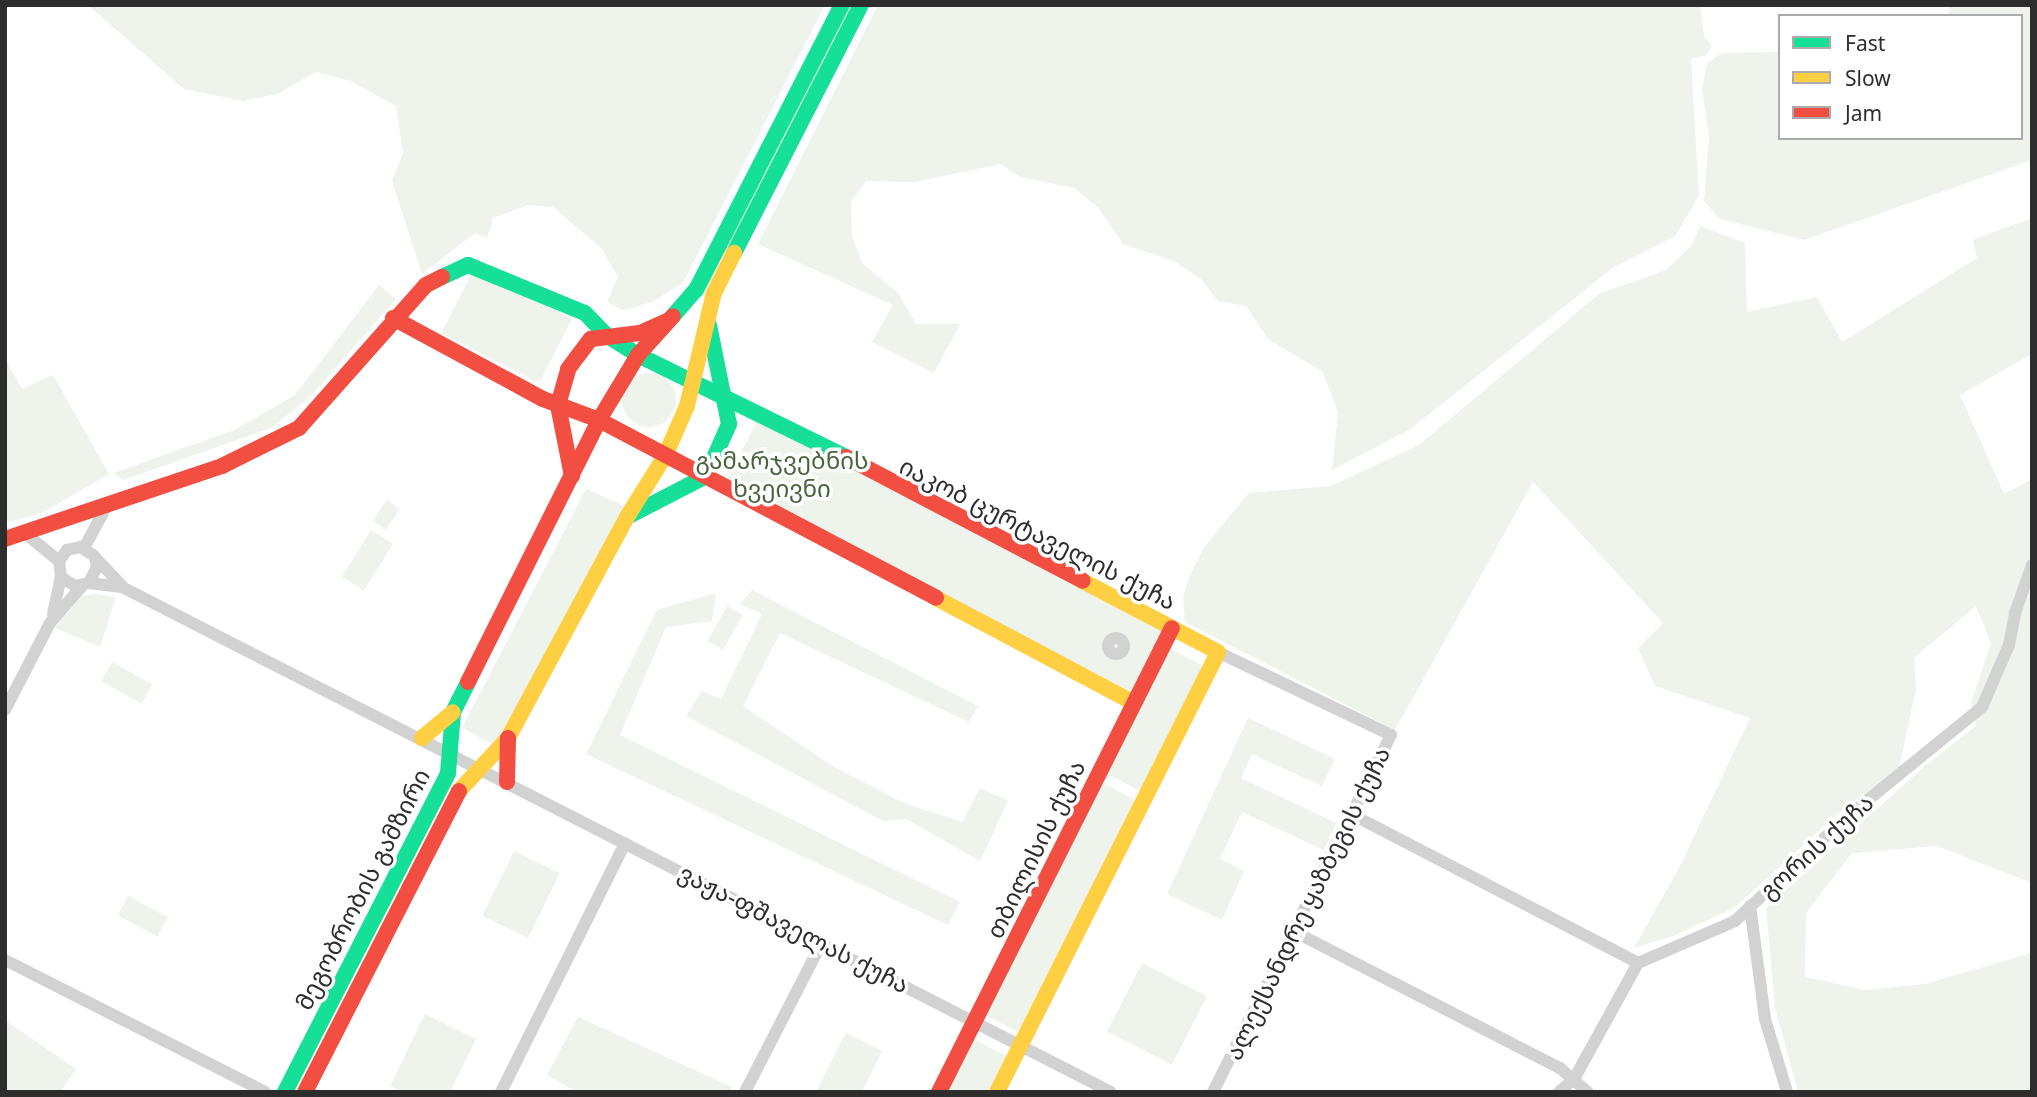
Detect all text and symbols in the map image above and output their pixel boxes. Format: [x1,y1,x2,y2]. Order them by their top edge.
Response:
legend [1778,14,2023,140]
text: Fast [1845,29,1885,57]
text: Slow [1845,64,1891,92]
text: Jam [1845,99,1882,127]
park label: გამარჯვებნის ხვეივნი [696,446,868,502]
street label: იაკობ ცურტაველის ქუჩა [895,451,1181,615]
street label: ალექსანდრე ყაზბეგის ქუჩა [1219,742,1395,1064]
street label: თბილისის ქუჩა [979,755,1091,943]
street label: მეგობრობის გამზირი [289,764,435,1014]
street label: გორის ქუჩა [1753,787,1879,905]
street label: ვაჟა-ფშაველას ქუჩა [674,857,914,999]

